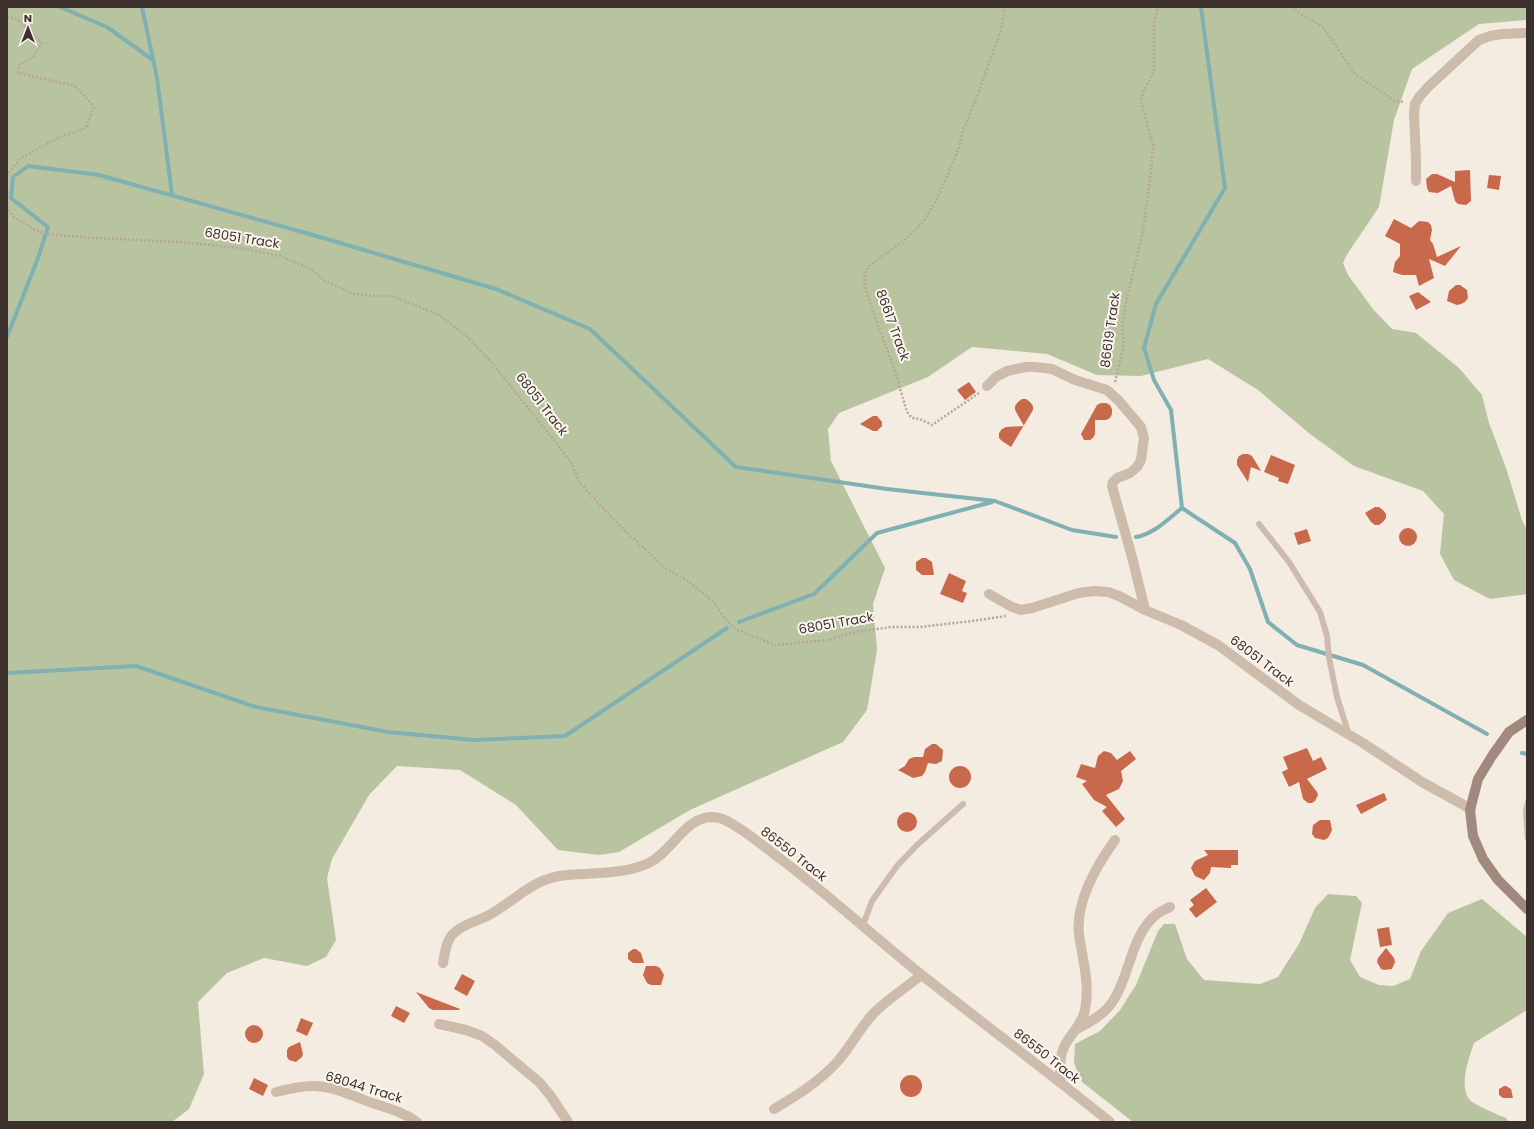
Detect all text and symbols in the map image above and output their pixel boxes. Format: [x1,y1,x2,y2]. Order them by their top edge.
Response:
north arrow [8,8,48,48]
text: N [24,10,32,26]
street label: 68051 Track [203,223,281,253]
street label: 86617 Track [871,287,915,364]
street label: 86619 Track [1095,291,1125,369]
street label: 68051 Track [511,368,573,440]
street label: 68051 Track [797,607,875,639]
street label: 68051 Track [1226,631,1298,692]
street label: 86550 Track [757,822,831,886]
street label: 86550 Track [1010,1024,1084,1088]
street label: 68044 Track [323,1066,405,1108]

